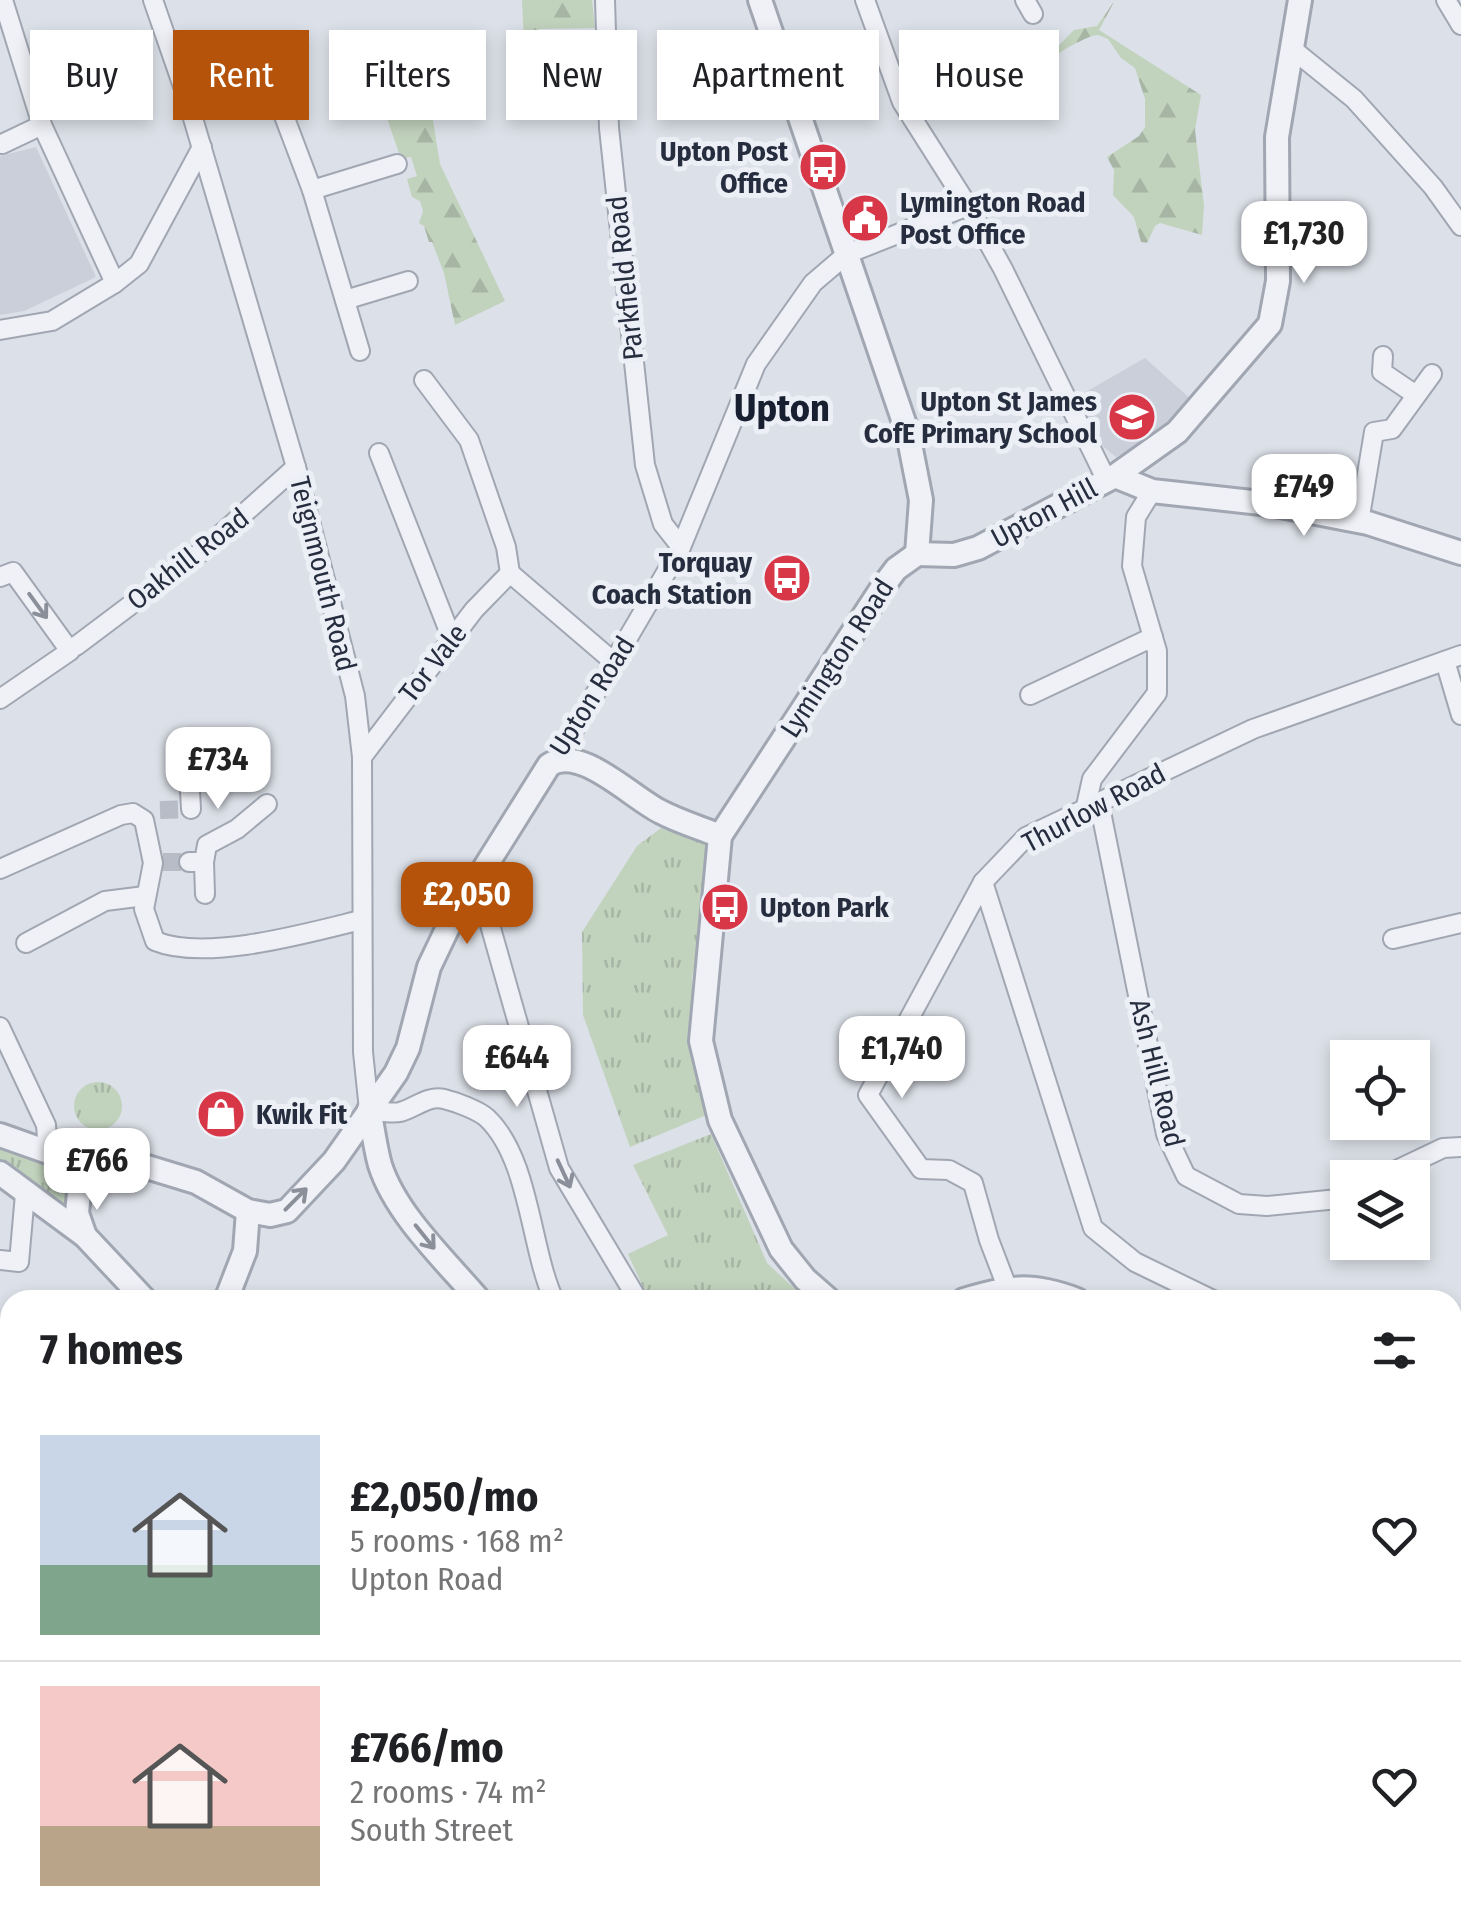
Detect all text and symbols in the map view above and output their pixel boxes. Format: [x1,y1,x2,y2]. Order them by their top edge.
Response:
chip: Buy [30,30,153,120]
chip: Rent [173,30,309,120]
chip: Filters [329,30,486,120]
chip: New [506,30,637,120]
chip: Apartment [657,30,879,120]
chip: House [899,30,1059,120]
place label: Upton Post Office [660,135,789,200]
bus stop icon: Upton Post Office [797,141,849,193]
place label: Lymington Road Post Office [900,186,1086,251]
public building icon: Lymington Road Post Office [839,192,891,244]
street label: Parkfield Road [600,194,650,362]
pin: £1,730 [1223,201,1385,286]
text: £1,730 [1263,214,1345,252]
district label: Upton [734,385,830,431]
place label: Upton St James CofE Primary School [864,385,1097,450]
school or university icon: Upton St James CofE Primary School [1106,391,1158,443]
pin: £749 [1245,454,1363,539]
text: £749 [1274,467,1334,505]
street label: Upton Hill [985,471,1103,555]
street label: Teignmouth Road [283,473,363,675]
street label: Oakhill Road [121,501,255,617]
place label: Torquay Coach Station [592,546,753,611]
bus stop icon: Torquay Coach Station [761,552,813,604]
street label: Lymington Road [773,573,901,743]
one-way arrow [27,592,48,619]
street label: Tor Vale [392,617,474,709]
street label: Upton Road [542,630,642,762]
pin: £734 [159,727,277,812]
text: £734 [188,740,248,778]
street label: Thurlow Road [1017,757,1171,859]
pin: £2,050 [386,862,548,947]
text: £2,050 [423,875,511,913]
bus stop icon: Upton Park [699,881,751,933]
place label: Upton Park [760,891,890,924]
street label: Ash Hill Road [1123,996,1191,1150]
pin: £1,740 [821,1016,983,1101]
pin: £644 [458,1025,576,1110]
text: £1,740 [861,1029,943,1067]
text: £644 [485,1038,549,1076]
map controls [1330,1040,1430,1260]
button: locate [1330,1040,1430,1140]
shop icon: Kwik Fit [195,1088,247,1140]
place label: Kwik Fit [256,1098,349,1131]
pin: £766 [38,1128,156,1213]
text: £766 [66,1141,128,1179]
one-way arrow [555,1158,574,1188]
button: layers [1330,1160,1430,1260]
one-way arrow [284,1188,308,1212]
one-way arrow [414,1223,435,1250]
icon: filters [1367,1323,1422,1378]
text: 7 homes [40,1325,183,1375]
text: £2,050/mo [350,1472,538,1522]
icon: home [120,1475,240,1595]
icon: heart [1367,1508,1422,1563]
text: 5 rooms · 168 m² [350,1522,564,1560]
text: Upton Road [350,1560,503,1598]
text: £766/mo [350,1723,504,1773]
icon: home [120,1726,240,1846]
icon: heart [1367,1759,1422,1814]
text: 2 rooms · 74 m² [350,1773,547,1811]
text: South Street [350,1811,513,1849]

